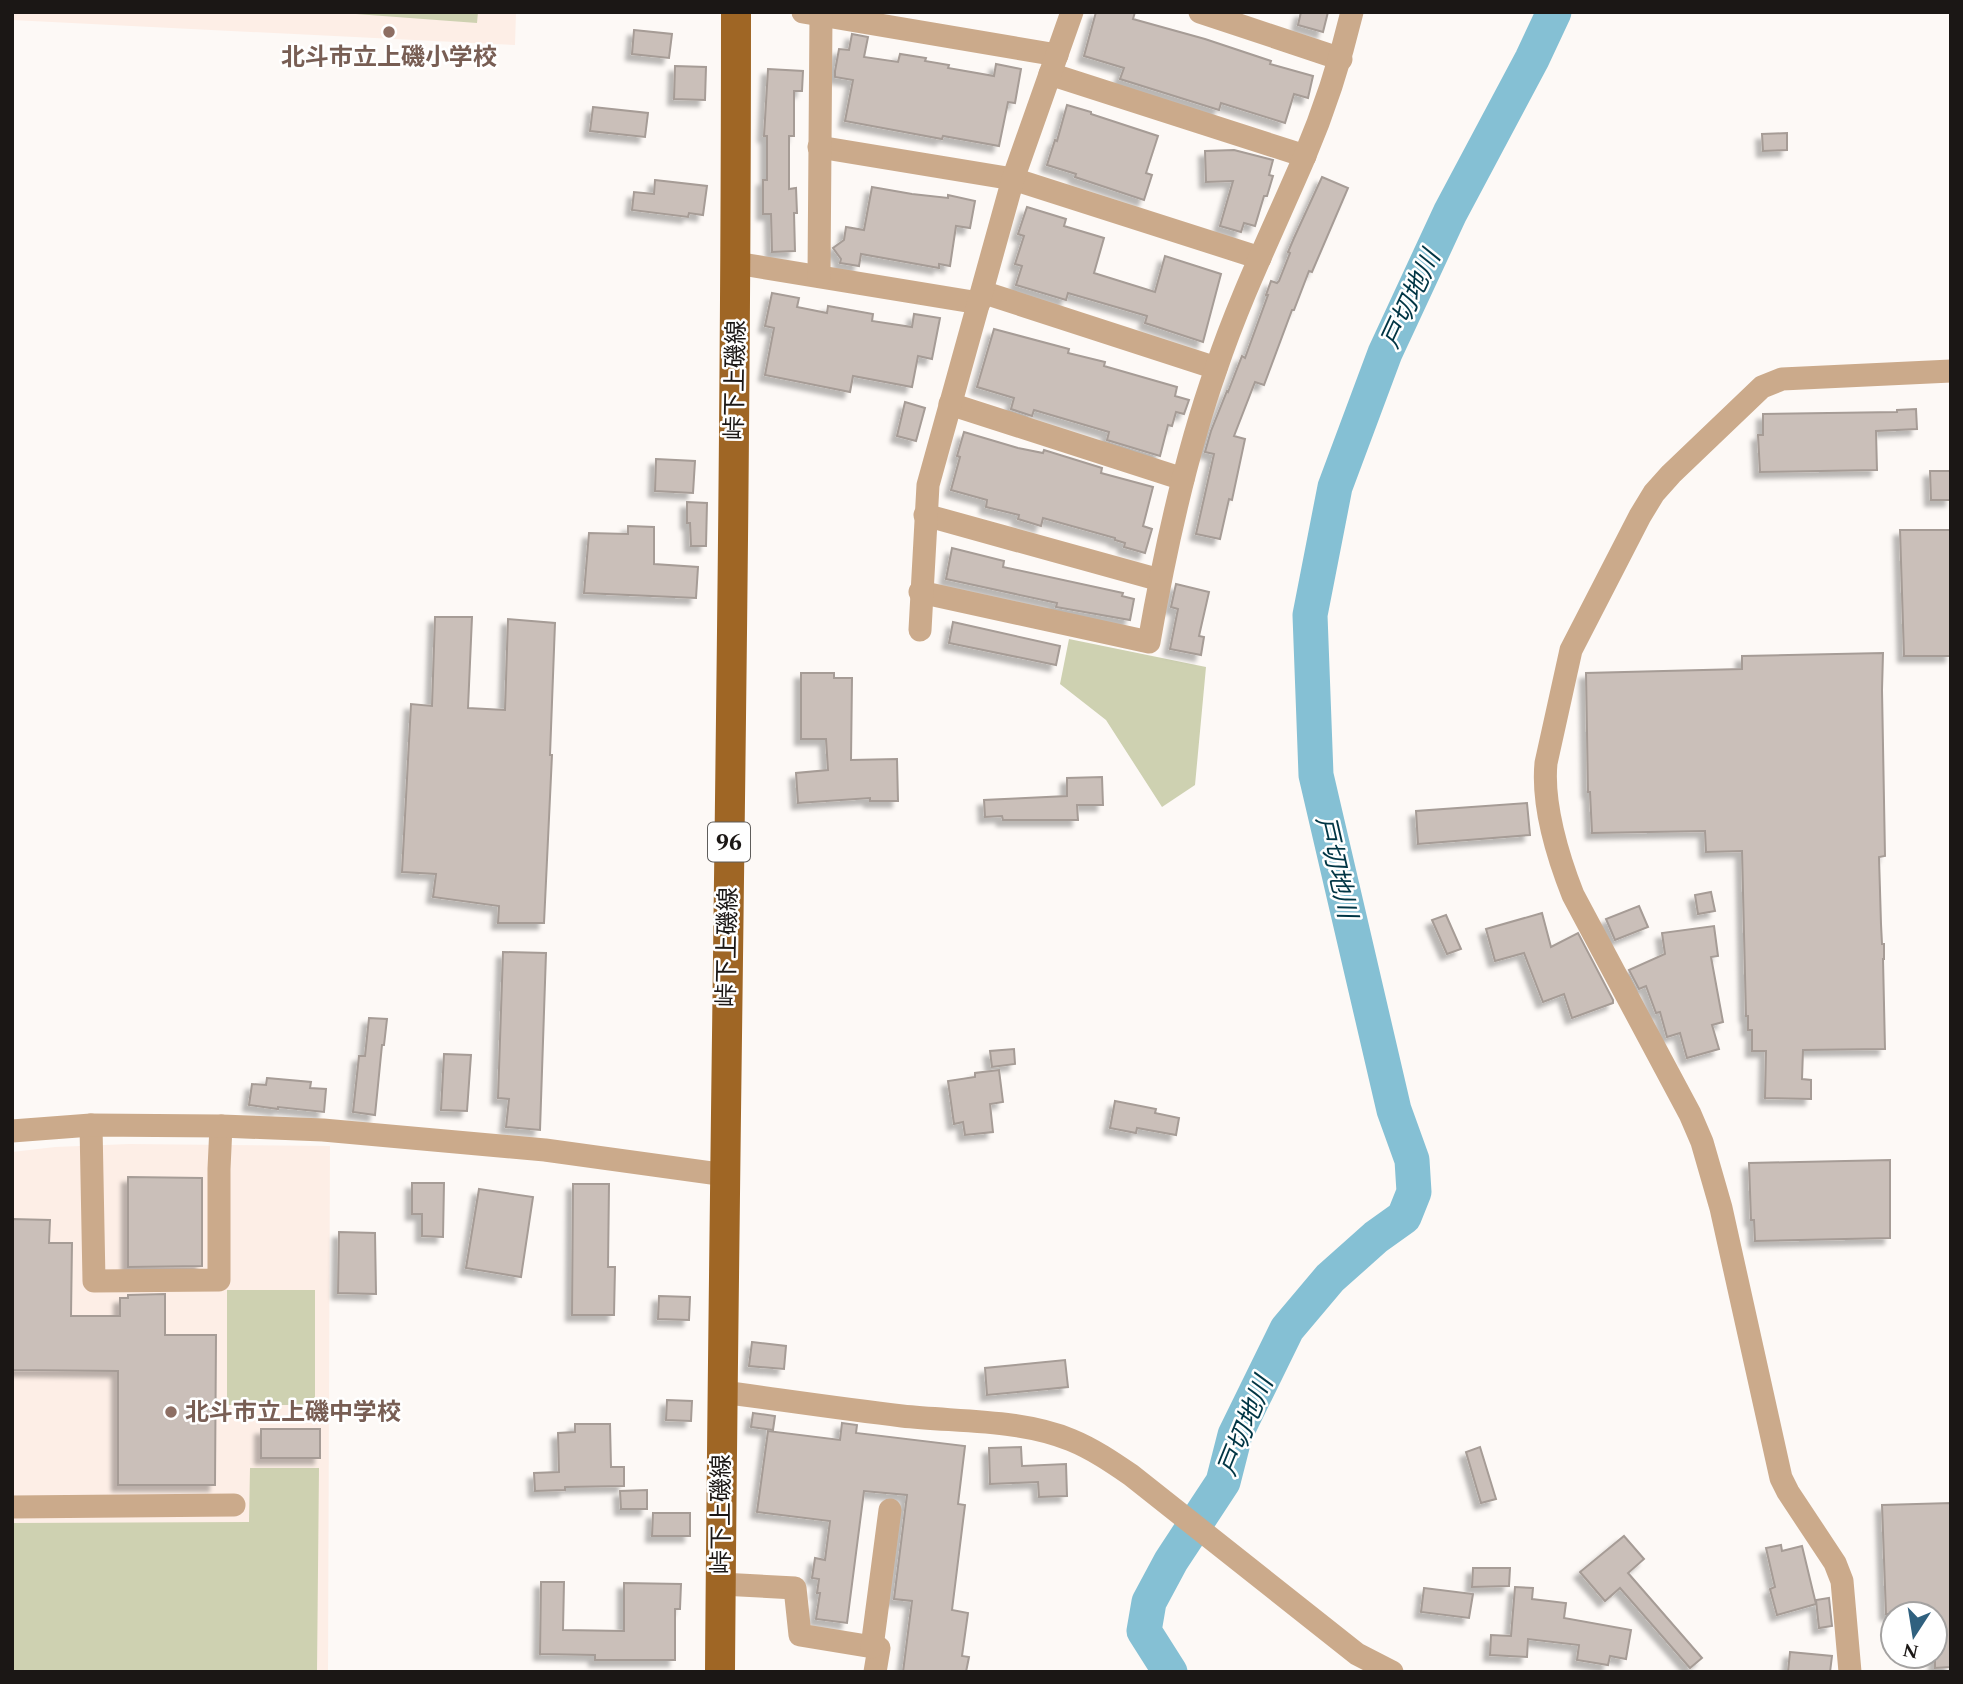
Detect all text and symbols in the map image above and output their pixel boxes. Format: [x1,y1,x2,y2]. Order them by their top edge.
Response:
marker: 北斗市立上磯小学校 [381,24,397,40]
place label: 北斗市立上磯小学校 [281,40,497,76]
water label: 戸切地川 [1371,241,1452,355]
street label: 峠下上磯線 [717,320,755,440]
water label: 戸切地川 [1305,812,1368,925]
road number: 96 [708,822,750,862]
street label: 峠下上磯線 [709,887,747,1007]
water label: 戸切地川 [1208,1368,1285,1482]
place label: 北斗市立上磯中学校 [185,1395,401,1431]
marker: 北斗市立上磯中学校 [163,1404,179,1420]
street label: 峠下上磯線 [704,1454,740,1574]
north arrow [1879,1600,1949,1670]
text: N [1900,1634,1921,1666]

